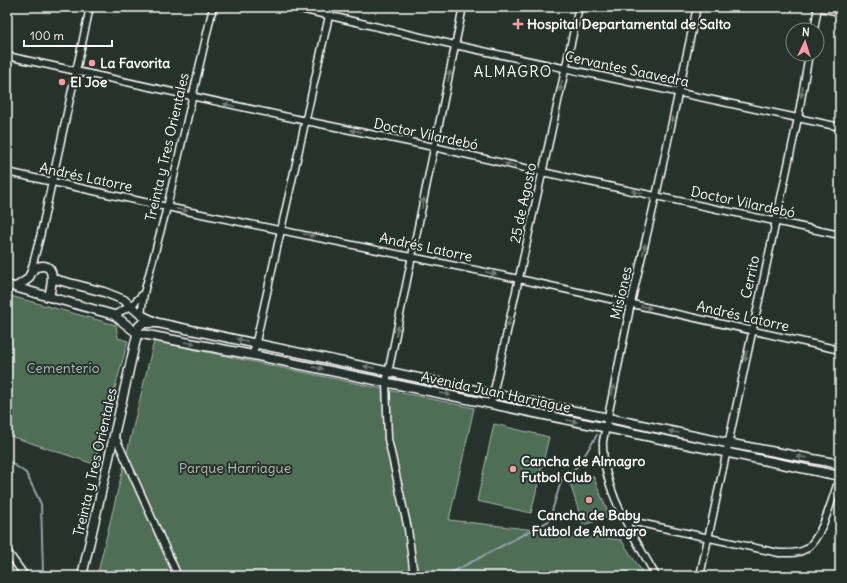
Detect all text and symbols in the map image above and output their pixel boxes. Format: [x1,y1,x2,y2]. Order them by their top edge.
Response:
place label: Hospital Departamental de Salto [527,15,731,33]
marker: Hospital Departamental de Salto [512,18,524,30]
scale bar [24,22,112,48]
north arrow [785,22,825,62]
text: N [801,25,810,39]
text: 100 m [30,28,64,43]
street label: Cervantes Saavedra [563,47,691,91]
place label: La Favorita [100,54,170,72]
marker: La Favorita [87,58,97,68]
district label: ALMAGRO [474,62,552,81]
one-way arrow [446,70,452,82]
street label: Treinta y Tres Orientales [141,71,193,223]
place label: El Joe [70,73,108,91]
marker: El Joe [57,77,67,87]
one-way arrow [558,80,564,92]
one-way arrow [799,86,805,98]
one-way arrow [223,101,235,107]
street label: Doctor Vilardebó [372,114,480,154]
one-way arrow [670,116,676,128]
one-way arrow [350,128,362,134]
street label: Andrés Latorre [38,158,134,196]
street label: 25 de Agosto [506,161,540,245]
one-way arrow [504,162,516,168]
street label: Doctor Vilardebó [689,182,797,222]
one-way arrow [631,189,644,195]
one-way arrow [420,197,426,209]
one-way arrow [176,207,188,213]
street label: Andrés Latorre [378,228,474,266]
one-way arrow [303,232,316,238]
one-way arrow [641,243,647,255]
street label: Cerrito [737,254,763,300]
street label: Misiones [606,265,636,321]
one-way arrow [485,271,498,277]
street label: Andrés Latorre [695,297,791,335]
one-way arrow [640,304,652,310]
one-way arrow [505,316,511,328]
one-way arrow [394,324,400,337]
one-way arrow [236,337,248,343]
one-way arrow [184,341,196,347]
one-way arrow [742,350,748,362]
park label: Cementerio [26,359,100,377]
one-way arrow [363,364,375,370]
one-way arrow [312,366,324,372]
street label: Avenida Juan Harriague [419,367,573,417]
one-way arrow [611,384,617,396]
street label: Treinta y Tres Orientales [69,386,121,538]
one-way arrow [439,392,451,398]
one-way arrow [566,419,579,425]
one-way arrow [668,428,680,434]
place label: Cancha de Almagro Futbol Club [521,452,646,486]
one-way arrow [796,454,808,460]
park label: Parque Harriague [179,459,291,477]
marker: Cancha de Almagro Futbol Club [508,464,518,474]
marker: Cancha de Baby Futbol de Almagro [584,495,594,505]
place label: Cancha de Baby Futbol de Almagro [531,506,647,540]

